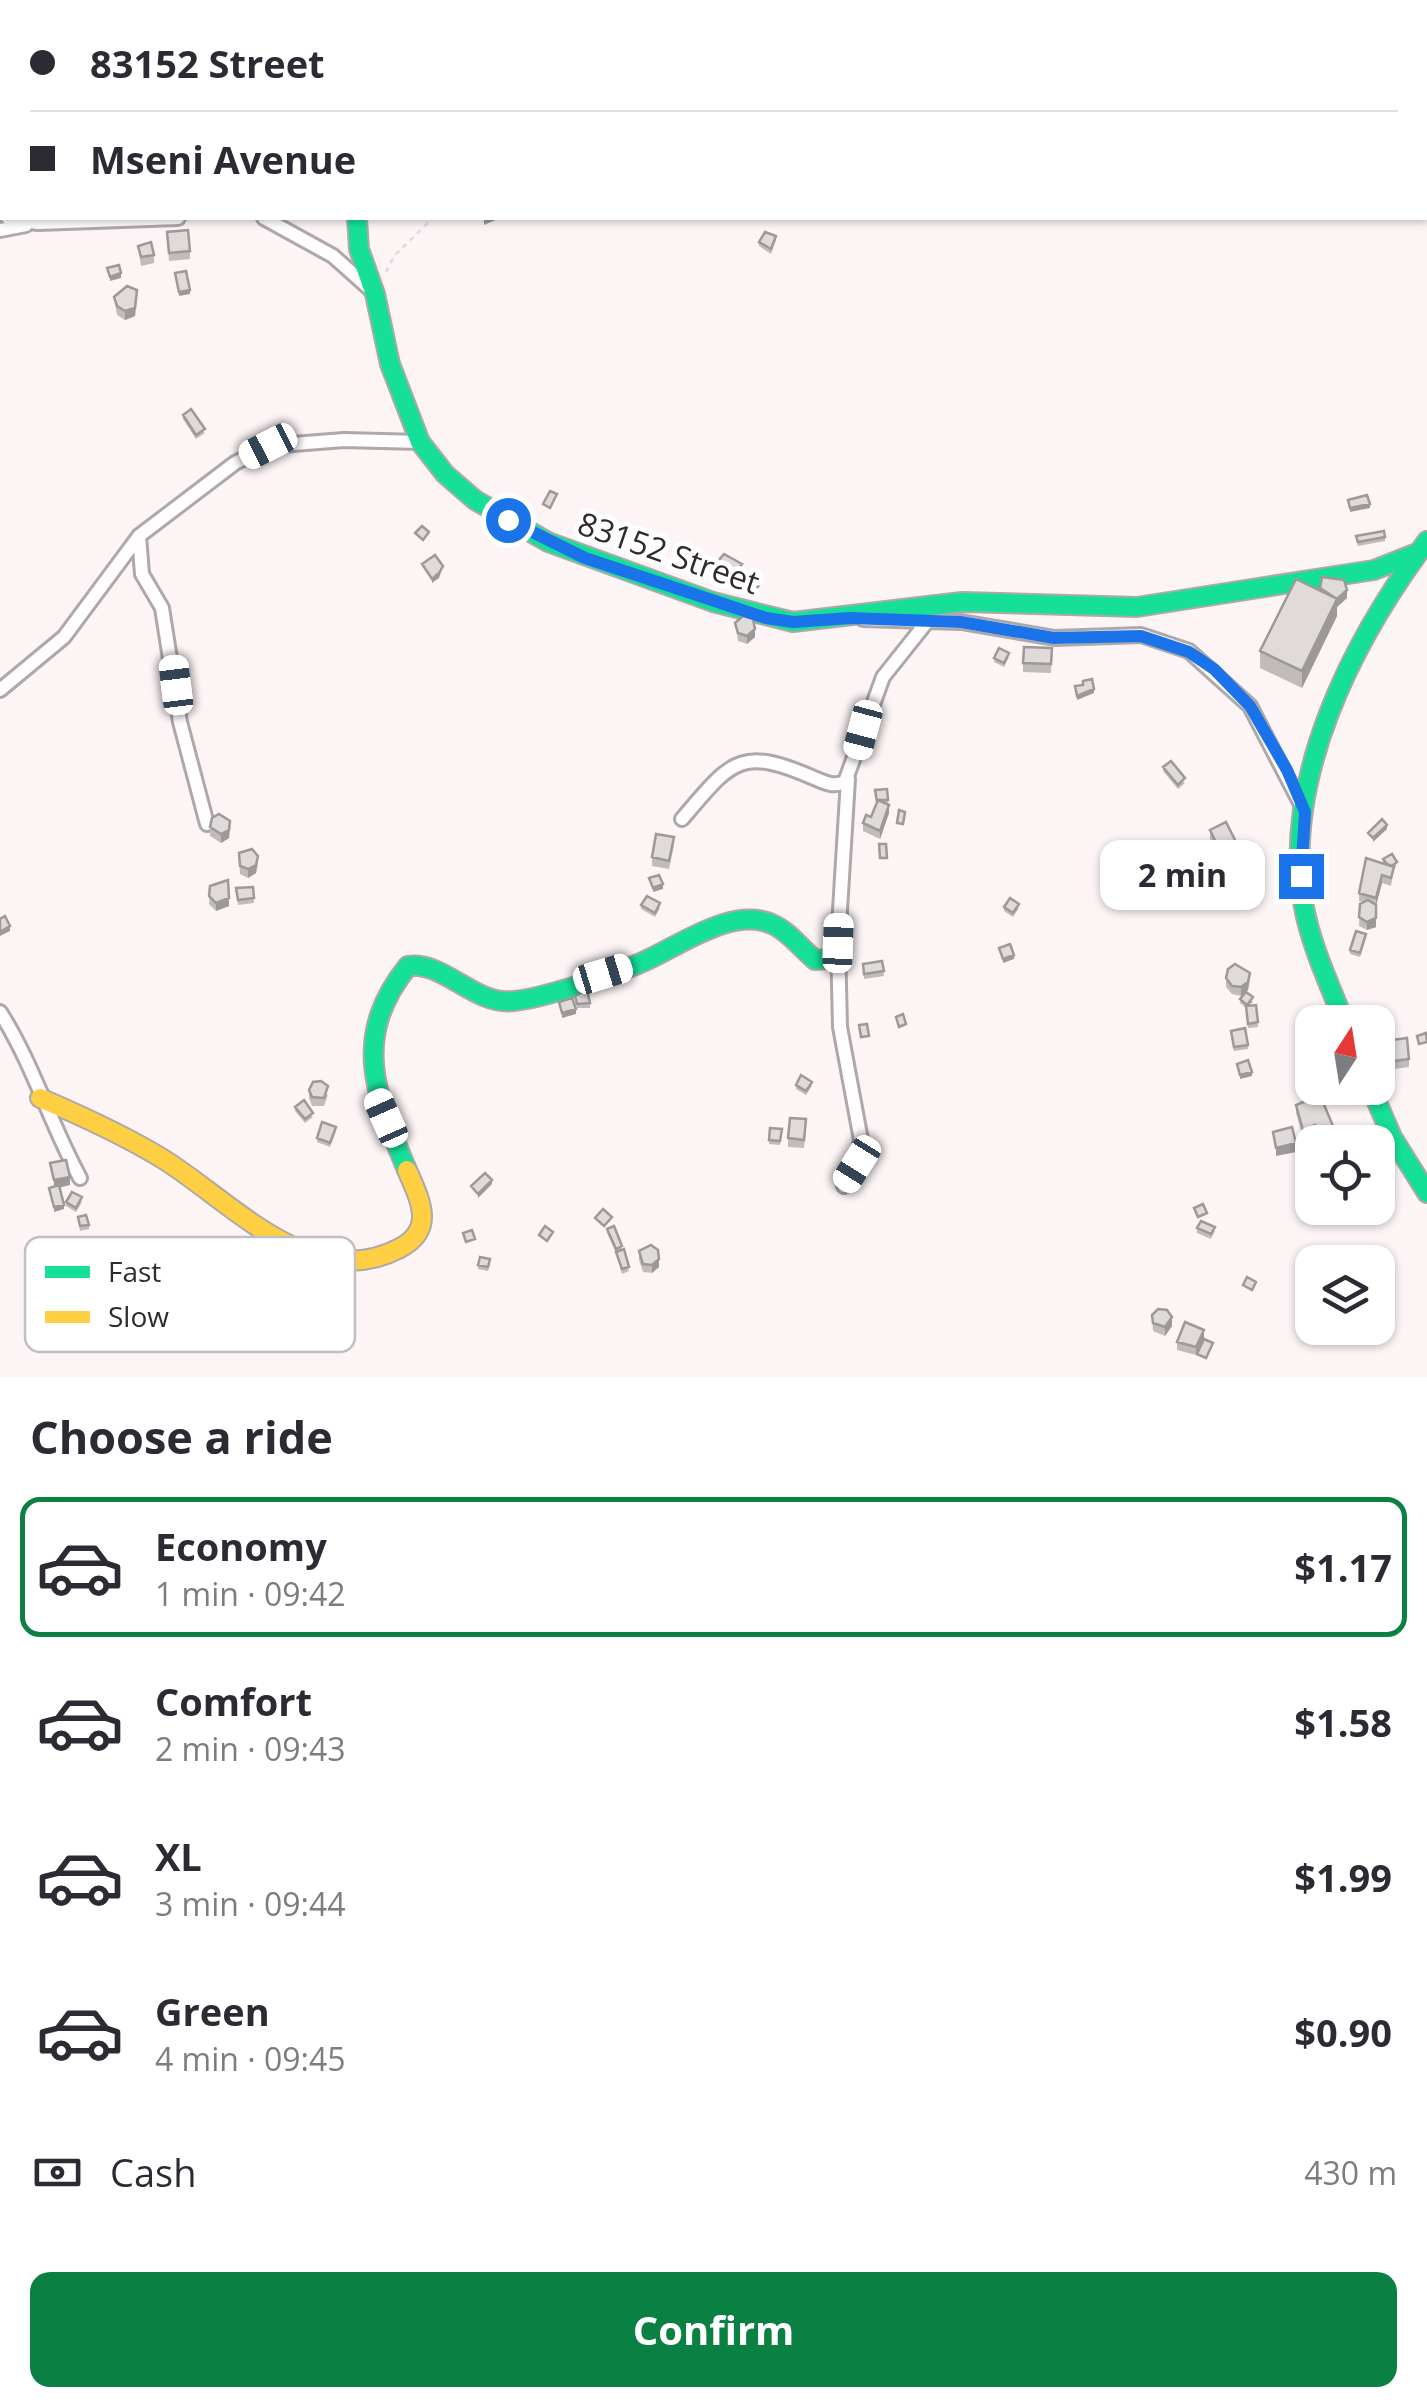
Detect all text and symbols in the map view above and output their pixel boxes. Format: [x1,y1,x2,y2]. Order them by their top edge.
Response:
text: 83152 Street [90,37,325,89]
text: Mseni Avenue [90,133,356,185]
car [234,419,302,473]
route start [486,498,531,543]
street label: 83152 Street [573,501,765,603]
car [157,653,195,717]
car [841,697,885,763]
callout: 2 min [1101,841,1266,911]
text: 2 min [1138,853,1227,896]
route end [1279,854,1324,899]
car [822,912,854,974]
car [570,951,636,997]
north arrow [1295,1005,1395,1105]
map controls [1295,1005,1395,1345]
car [360,1084,412,1152]
button: locate [1295,1125,1395,1225]
car [828,1131,886,1197]
legend [25,1237,355,1352]
button: layers [1295,1245,1395,1345]
text: Fast [108,1252,161,1290]
text: Slow [108,1297,169,1335]
text: Choose a ride [30,1406,333,1467]
text: Economy [155,1520,327,1572]
icon: car [35,1522,125,1612]
text: $1.17 [1294,1541,1392,1593]
text: 1 min · 09:42 [155,1572,346,1615]
text: Comfort [155,1675,312,1727]
icon: car [35,1677,125,1767]
text: $1.58 [1294,1696,1392,1748]
text: 2 min · 09:43 [155,1727,346,1770]
text: XL [155,1830,202,1882]
icon: car [35,1832,125,1922]
text: $1.99 [1294,1851,1392,1903]
text: 3 min · 09:44 [155,1882,346,1925]
text: Green [155,1985,270,2037]
icon: car [35,1987,125,2077]
text: $0.90 [1294,2006,1392,2058]
text: 4 min · 09:45 [155,2037,346,2080]
icon: cash [30,2145,85,2200]
text: Cash [110,2146,196,2198]
text: 430 m [1304,2151,1397,2194]
button: Confirm [30,2272,1397,2387]

